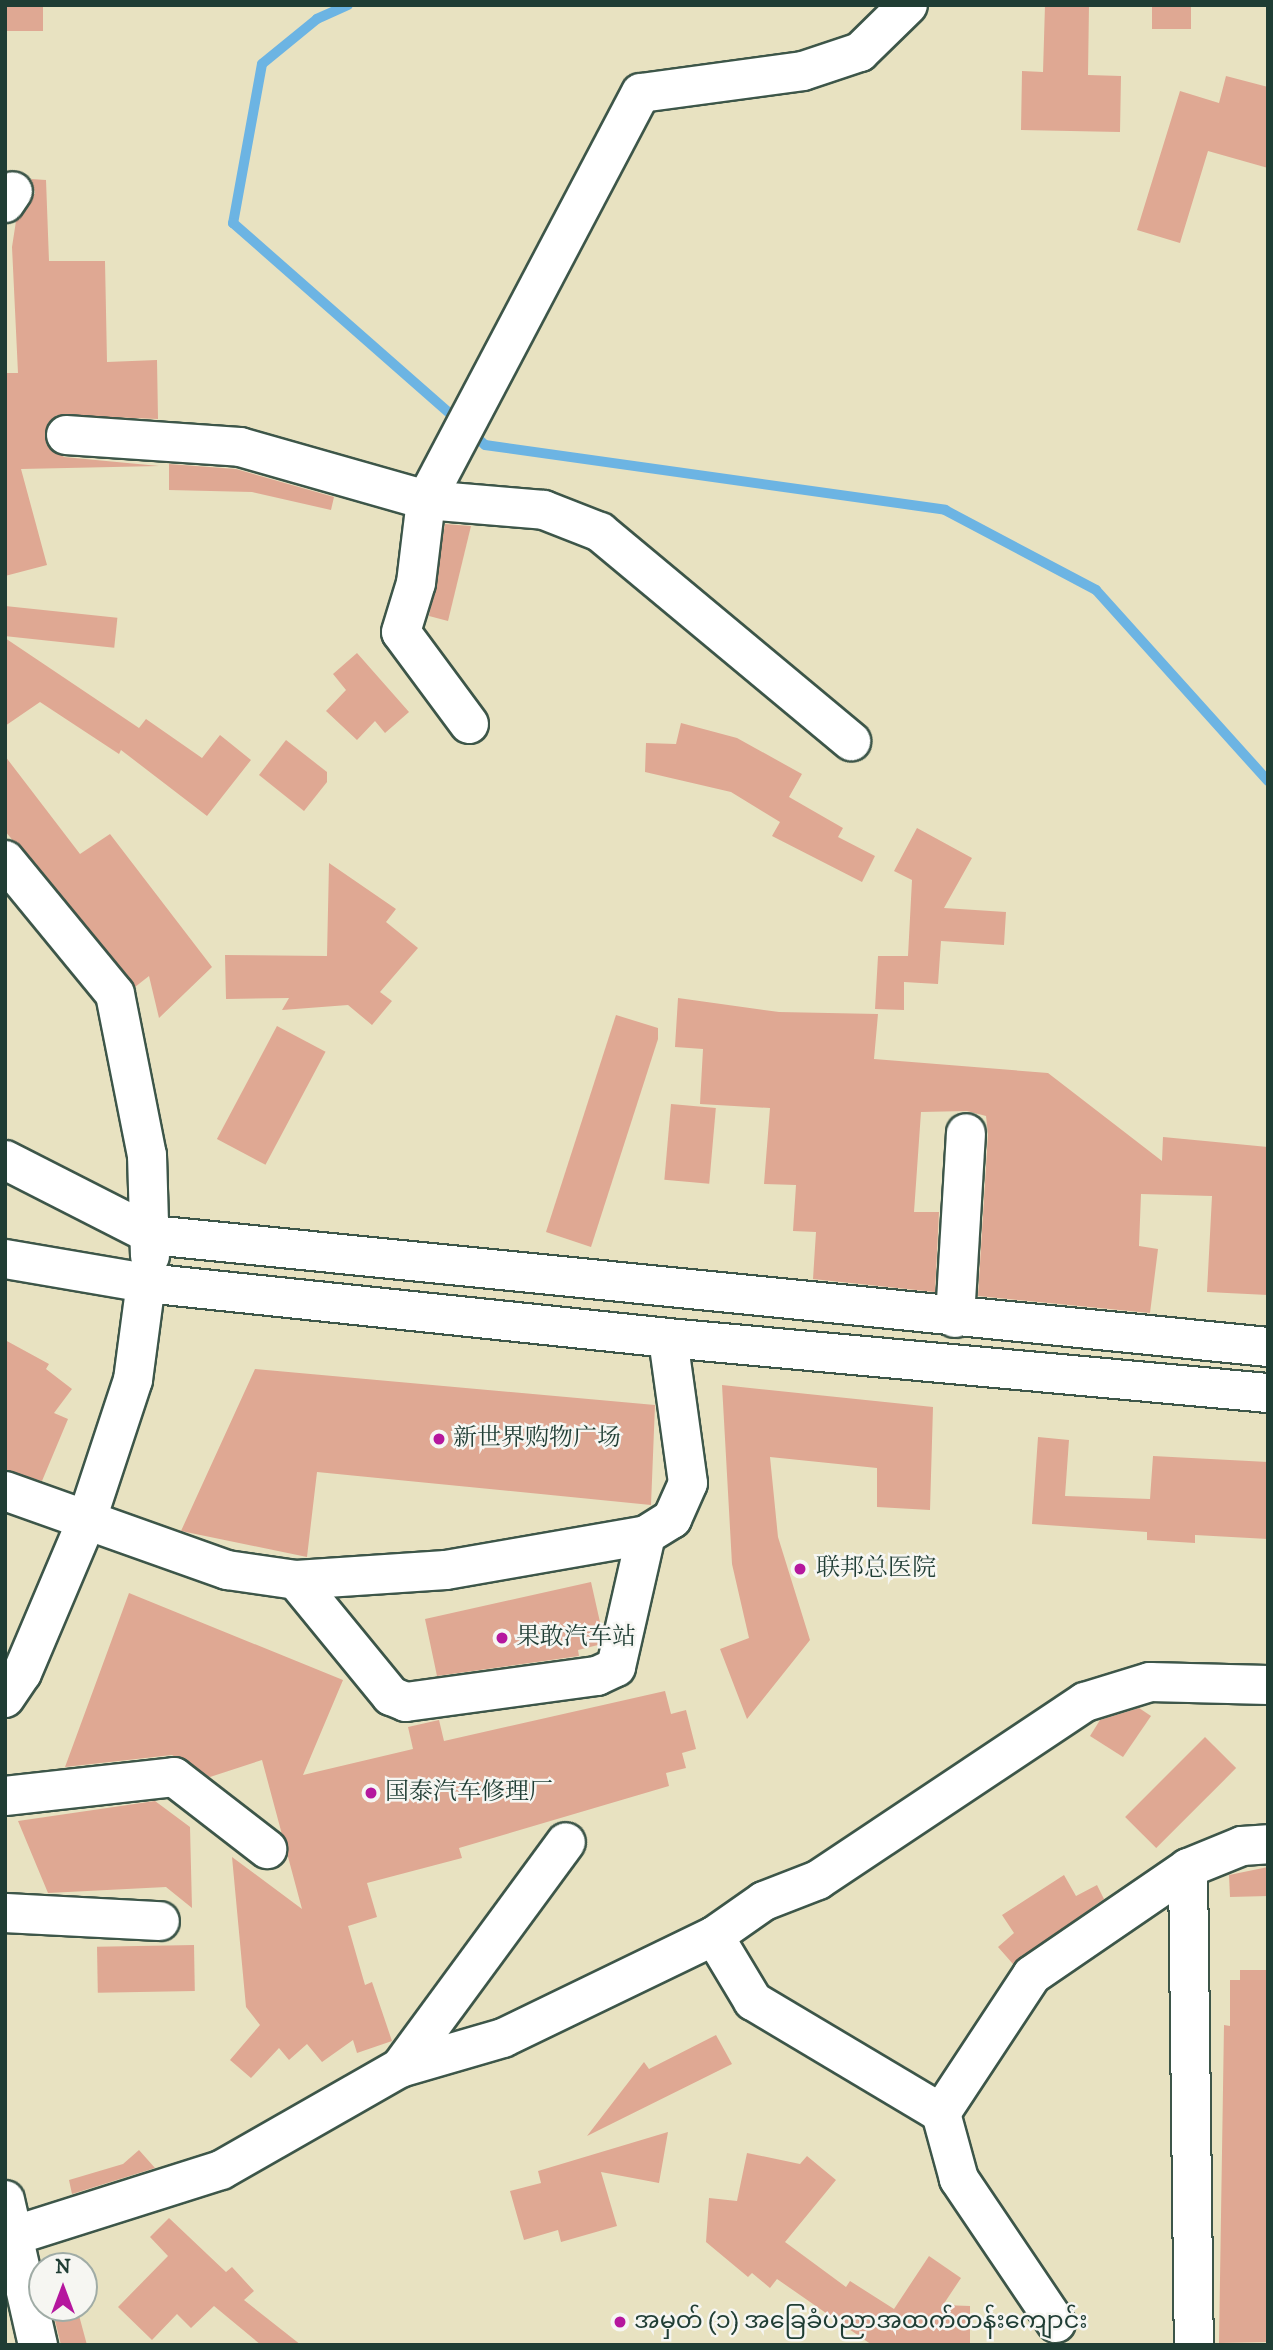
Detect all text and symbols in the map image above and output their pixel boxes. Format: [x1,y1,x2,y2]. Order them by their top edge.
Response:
place label: 新世界购物广场 [453,1425,621,1453]
marker: 新世界购物广场 [431,1431,447,1447]
place label: 联邦总医院 [816,1555,936,1583]
marker: 联邦总医院 [790,1559,810,1579]
place label: 果敢汽车站 [516,1624,636,1652]
marker: 果敢汽车站 [494,1630,510,1646]
place label: 国泰汽车修理厂 [385,1779,553,1807]
marker: 国泰汽车修理厂 [363,1785,379,1801]
north arrow [28,2252,98,2322]
text: N [55,2256,71,2279]
place label: အမှတ် (၁) အခြေခံပညာအထက်တန်းကျောင်း [634,2308,1088,2336]
marker: အမှတ် (၁) အခြေခံပညာအထက်တန်းကျောင်း [612,2314,628,2330]

